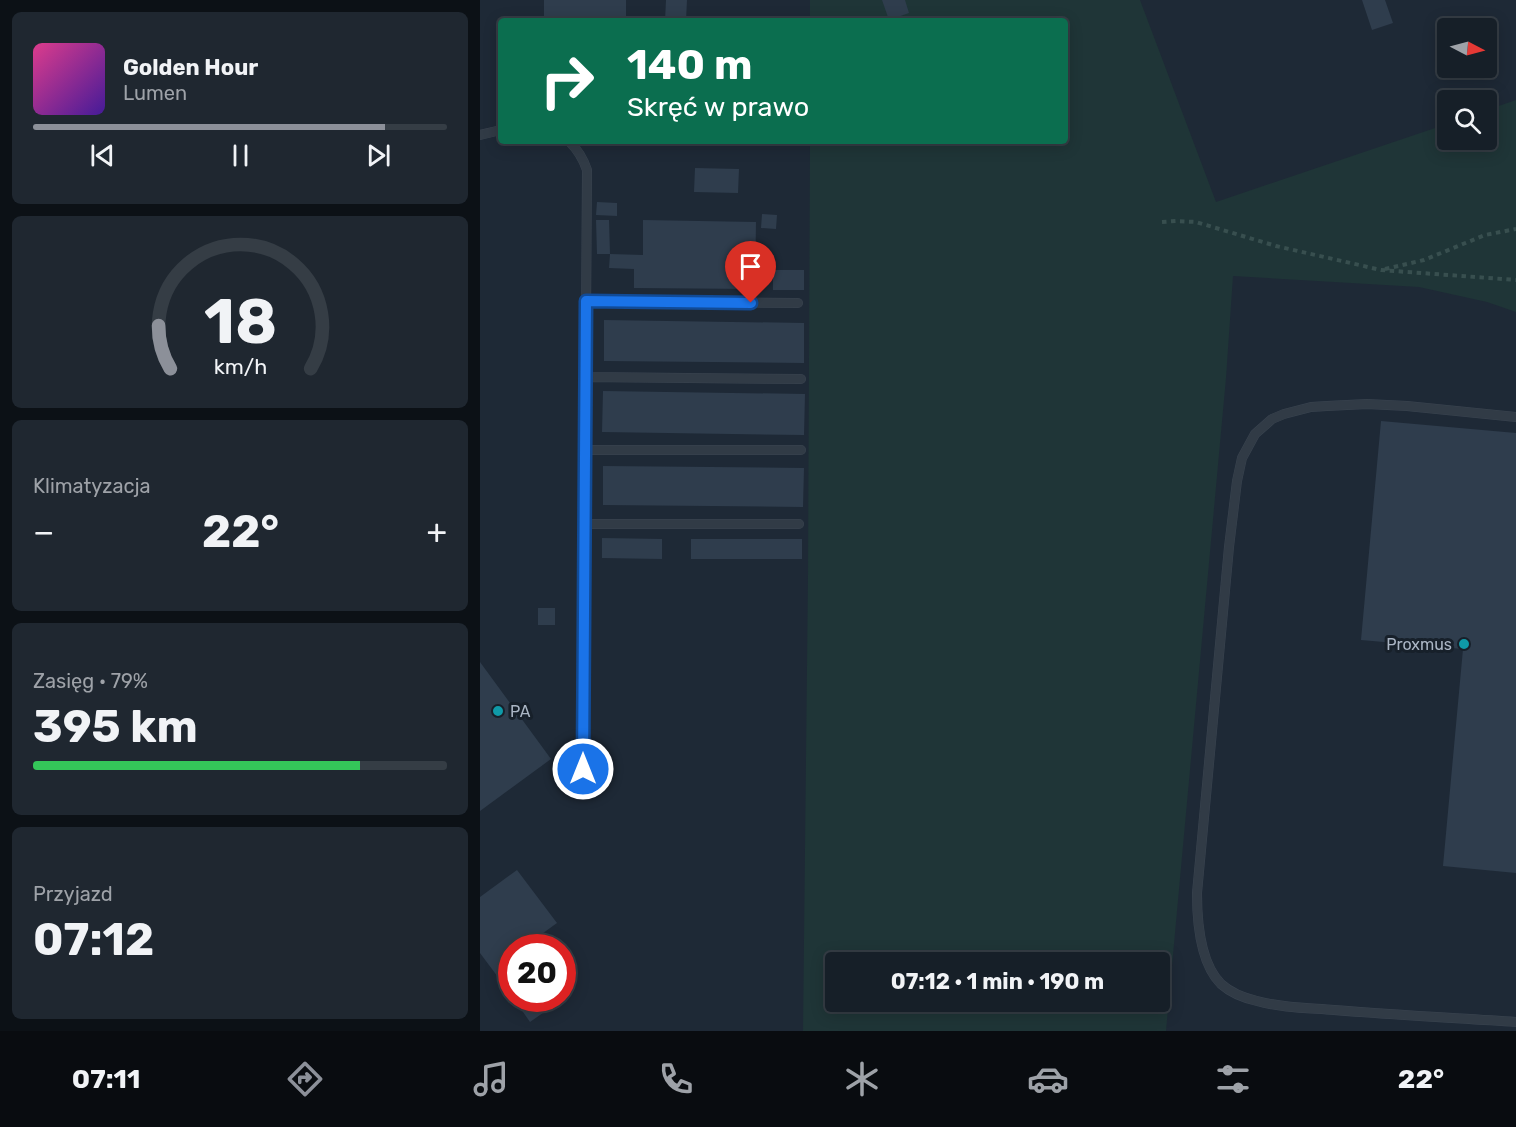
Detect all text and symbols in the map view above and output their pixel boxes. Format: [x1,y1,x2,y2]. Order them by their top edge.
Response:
north arrow [1437,18,1497,78]
map controls [1437,18,1497,150]
text: 140 m [627,40,753,90]
icon: right [528,42,606,120]
text: Golden Hour [123,54,258,81]
text: Lumen [123,81,187,105]
button: search [1437,90,1497,150]
text: Skręć w prawo [627,91,809,123]
icon: previous [86,139,119,172]
icon: pause [224,139,257,172]
icon: next [362,139,395,172]
pin [725,241,776,303]
icon: arrive [734,250,767,283]
text: 18 [203,285,277,359]
text: km/h [213,354,267,379]
text: Klimatyzacja [33,474,151,498]
text: 22° [202,505,279,558]
text: − [33,512,54,551]
text: + [426,512,447,551]
place label: Proxmus [1386,635,1452,654]
marker: Proxmus [1457,637,1471,651]
text: Zasięg · 79% [33,669,148,693]
text: 395 km [33,700,198,753]
place label: PA [510,702,531,721]
marker: PA [491,704,505,718]
position arrow [551,737,615,801]
text: Przyjazd [33,882,113,906]
text: 07:12 [33,913,154,966]
speed limit sign: 20 [498,934,576,1012]
text: 07:12 · 1 min · 190 m [891,968,1104,995]
icon: directions [284,1058,326,1100]
icon: music [470,1058,512,1100]
icon: phone [655,1058,697,1100]
icon: climate [841,1058,883,1100]
icon: car [1027,1058,1069,1100]
icon: filters [1212,1058,1254,1100]
text: 07:11 [72,1063,140,1095]
text: 22° [1398,1063,1444,1095]

